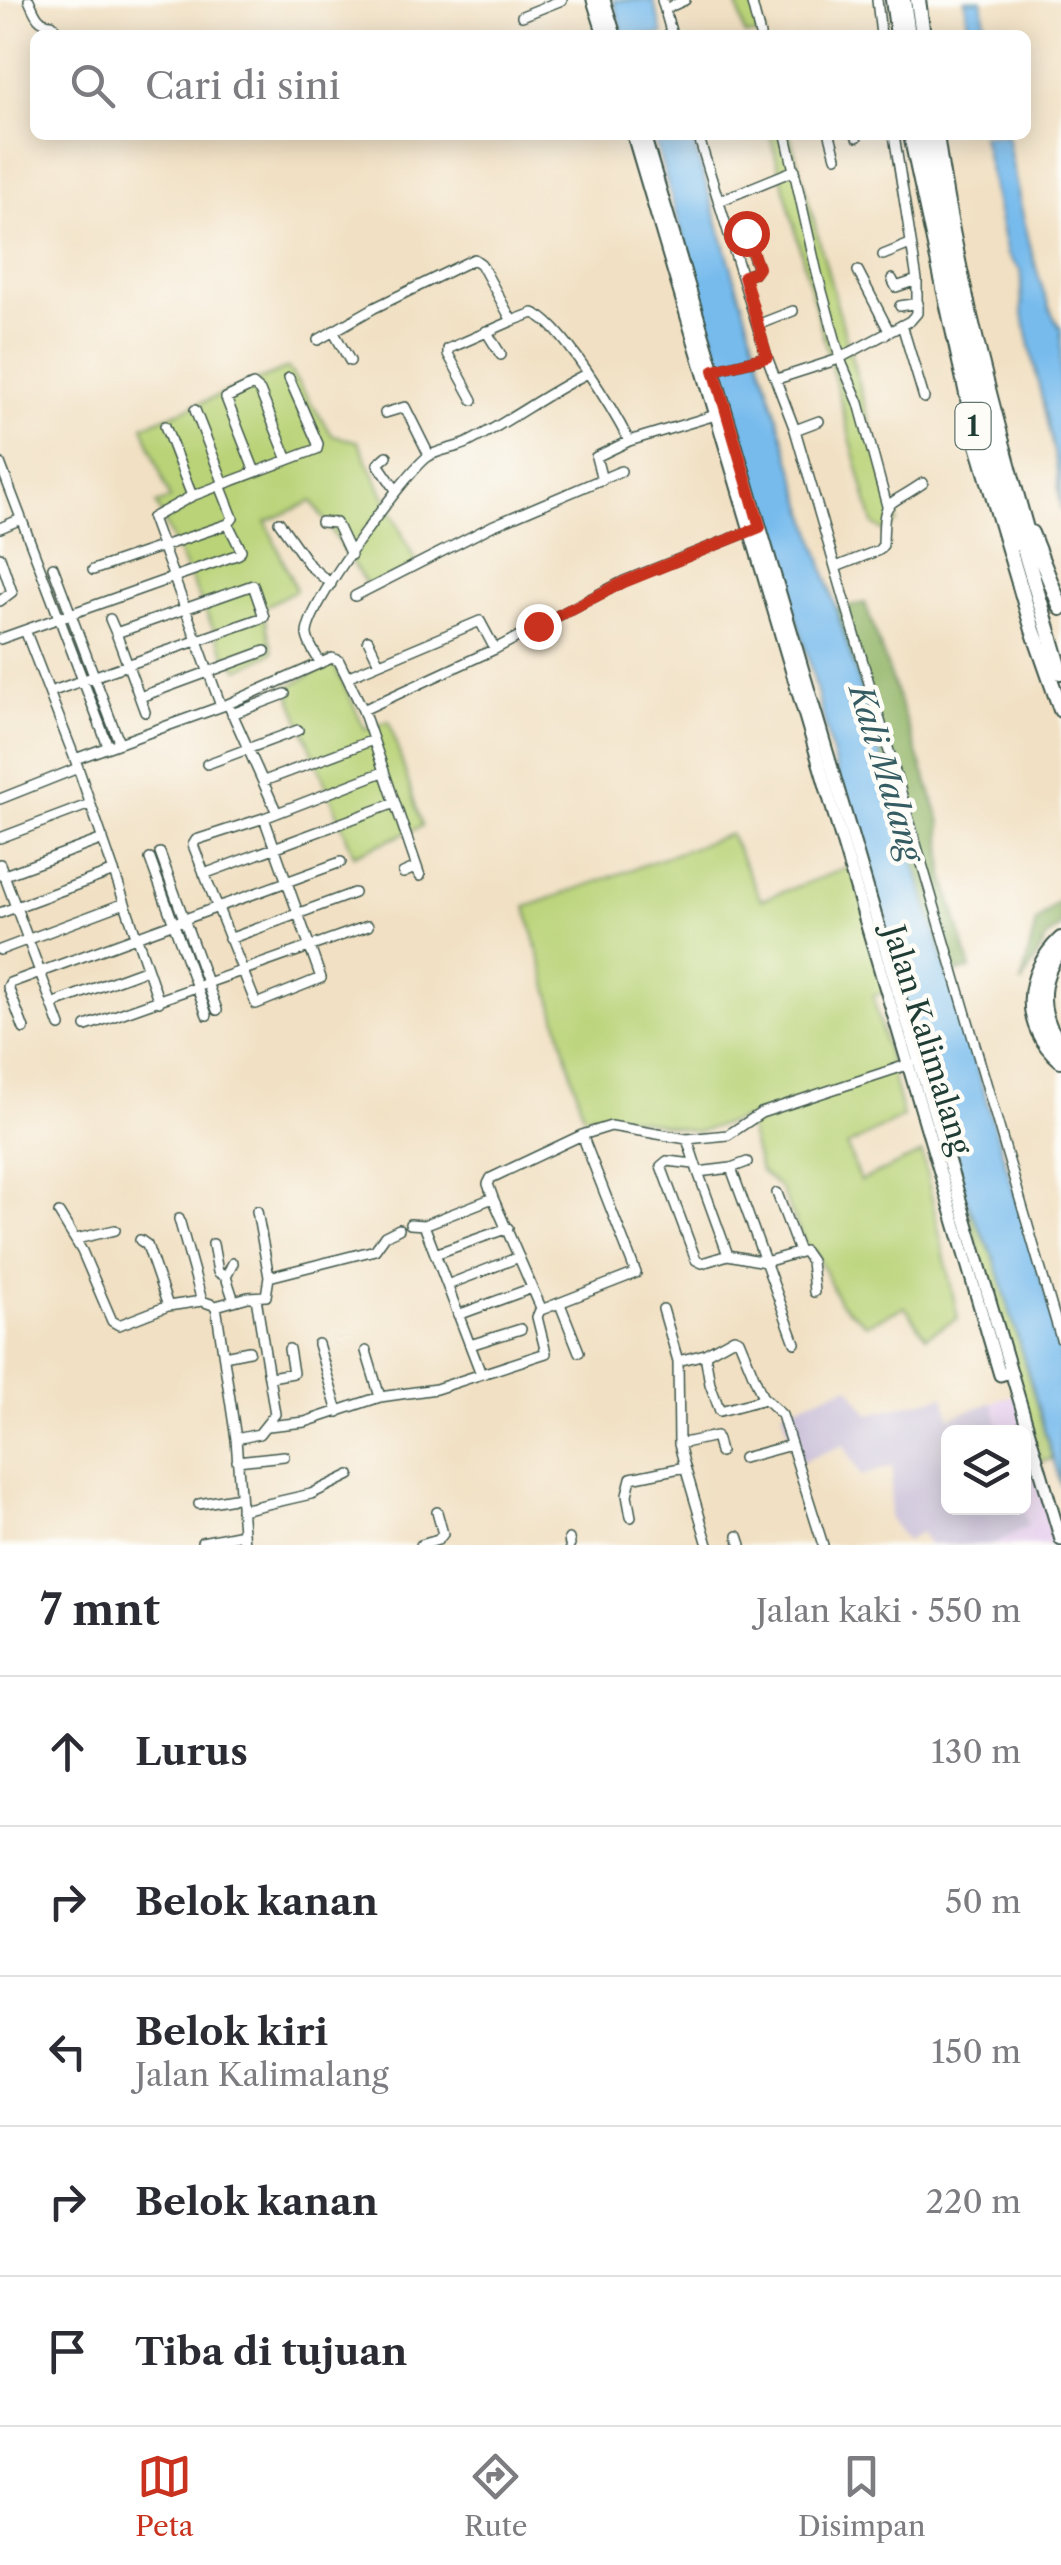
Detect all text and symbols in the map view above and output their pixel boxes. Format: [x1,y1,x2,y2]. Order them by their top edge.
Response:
search box [30,30,1031,140]
icon: search [65,58,120,113]
text: Cari di sini [145,62,340,109]
route start [724,211,770,257]
road number: 1 [956,403,990,449]
route end [516,604,562,650]
water label: Kali Malang [840,677,933,869]
street label: Jalan Kalimalang [874,917,980,1159]
map controls [941,1425,1031,1515]
button: layers [941,1425,1031,1515]
text: 7 mnt [40,1584,160,1636]
text: Jalan kaki · 550 m [756,1591,1021,1630]
icon: ahead [40,1724,95,1779]
text: Lurus [135,1728,248,1775]
text: 130 m [931,1732,1021,1771]
icon: right [40,1874,95,1929]
text: Belok kanan [135,1878,378,1925]
text: 50 m [945,1882,1021,1921]
text: Belok kiri [135,2008,328,2055]
icon: left [40,2024,95,2079]
text: 150 m [932,2032,1021,2071]
text: Jalan Kalimalang [135,2055,389,2094]
icon: right [40,2174,95,2229]
text: Belok kanan [135,2178,378,2225]
text: 220 m [926,2182,1021,2221]
icon: arrive [40,2324,95,2379]
text: Tiba di tujuan [135,2328,407,2375]
tab: Peta [135,2449,193,2543]
tab: Rute [464,2449,527,2543]
tab: Disimpan [798,2449,926,2543]

